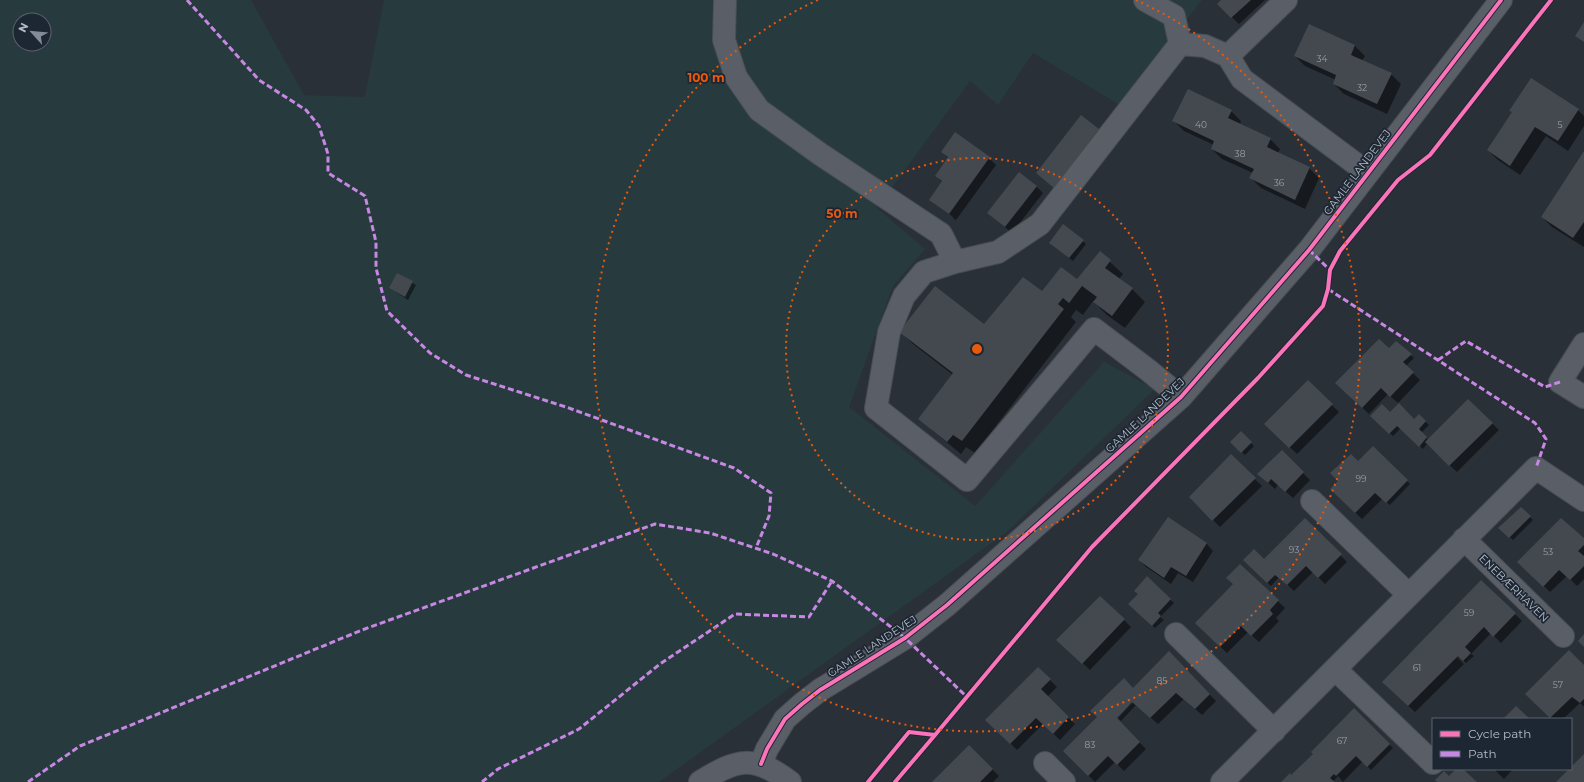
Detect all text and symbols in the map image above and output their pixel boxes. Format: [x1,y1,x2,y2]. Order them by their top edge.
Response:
north arrow [12,12,52,52]
text: N [15,20,31,35]
house number: 34 [1316,53,1328,64]
text: 100 m [688,70,724,85]
house number: 32 [1357,82,1367,93]
house number: 40 [1195,119,1207,130]
house number: 5 [1557,119,1563,130]
street label: GAMLE LANDEVEJ [1320,126,1394,218]
house number: 38 [1235,148,1246,159]
house number: 36 [1274,177,1285,188]
text: 50 m [826,206,858,221]
centre of rings [970,342,984,356]
street label: GAMLE LANDEVEJ [1102,375,1188,455]
house number: 99 [1356,473,1367,484]
house number: 93 [1289,544,1299,555]
house number: 53 [1543,546,1553,557]
street label: ENEBÆRHAVEN [1476,551,1552,625]
house number: 59 [1464,607,1475,618]
street label: GAMLE LANDEVEJ [825,612,919,680]
house number: 61 [1413,662,1421,673]
house number: 85 [1157,675,1167,686]
house number: 57 [1553,679,1563,690]
legend [1432,718,1572,770]
text: Cycle path [1468,726,1531,741]
house number: 67 [1337,735,1347,746]
house number: 83 [1085,739,1095,750]
text: Path [1468,746,1497,761]

